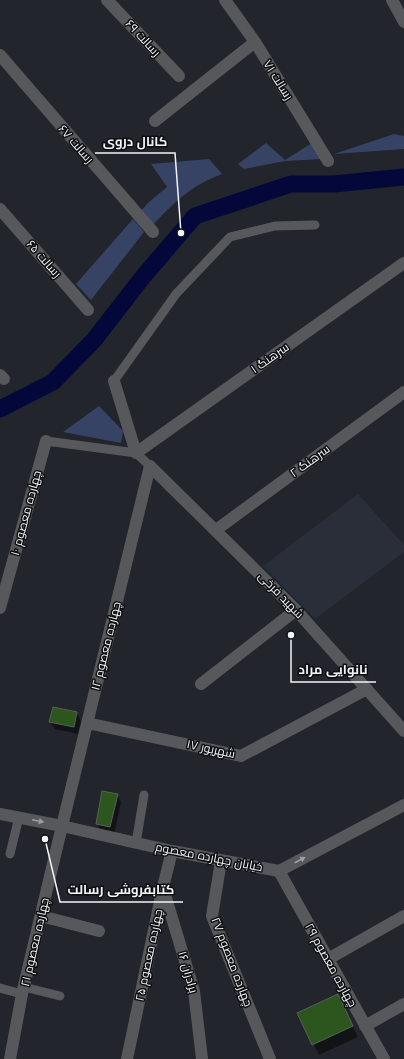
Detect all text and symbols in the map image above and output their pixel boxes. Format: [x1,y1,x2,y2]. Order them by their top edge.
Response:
street label: رسالت ۶۹ [123,17,163,59]
street label: رسالت ۷۱ [260,58,296,102]
street label: رسالت ۶۷ [56,122,96,166]
callout: کانال دروی [95,128,175,153]
text: کانال دروی [103,134,167,150]
street label: رسالت ۶۵ [24,237,64,281]
street label: سرهنگ ۱ [248,340,292,376]
street label: سرهنگ ۲ [287,442,333,480]
street label: چهارده معصوم ۱۰ [8,469,46,558]
street label: شهید فرخی [255,569,307,621]
street label: چهارده معصوم ۱۲ [88,600,126,692]
callout: نانوایی مراد [291,657,376,682]
text: نانوایی مراد [299,662,367,678]
street label: ۱۷ شهریور [185,737,237,761]
one-way arrow [32,818,44,824]
street label: خیابان چهارده معصوم [154,840,264,876]
one-way arrow [295,857,306,863]
callout: کتابفروشی رسالت [60,877,183,902]
text: کتابفروشی رسالت [68,882,174,898]
street label: چهارده معصوم ۲۱ [18,896,54,988]
street label: چهارده معصوم ۲۵ [132,908,168,1003]
street label: چهارده معصوم ۲۷ [207,915,255,1009]
street label: چهارده معصوم ۲۹ [301,921,360,1010]
street label: برادران ۱۶ [175,949,201,995]

